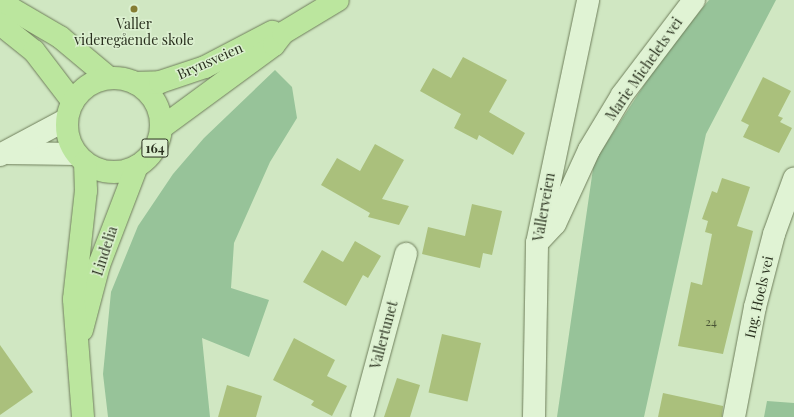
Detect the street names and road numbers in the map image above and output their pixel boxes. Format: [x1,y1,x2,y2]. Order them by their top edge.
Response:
street label: Marie Michelets vei [602,14,686,124]
street label: Brynsveien [175,39,245,83]
road number: 164 [141,137,169,159]
street label: Vallerveien [530,171,558,243]
street label: Lindelia [89,224,121,278]
street label: Ing. Hoels vei [741,254,777,340]
street label: Vallertunet [367,299,401,371]

